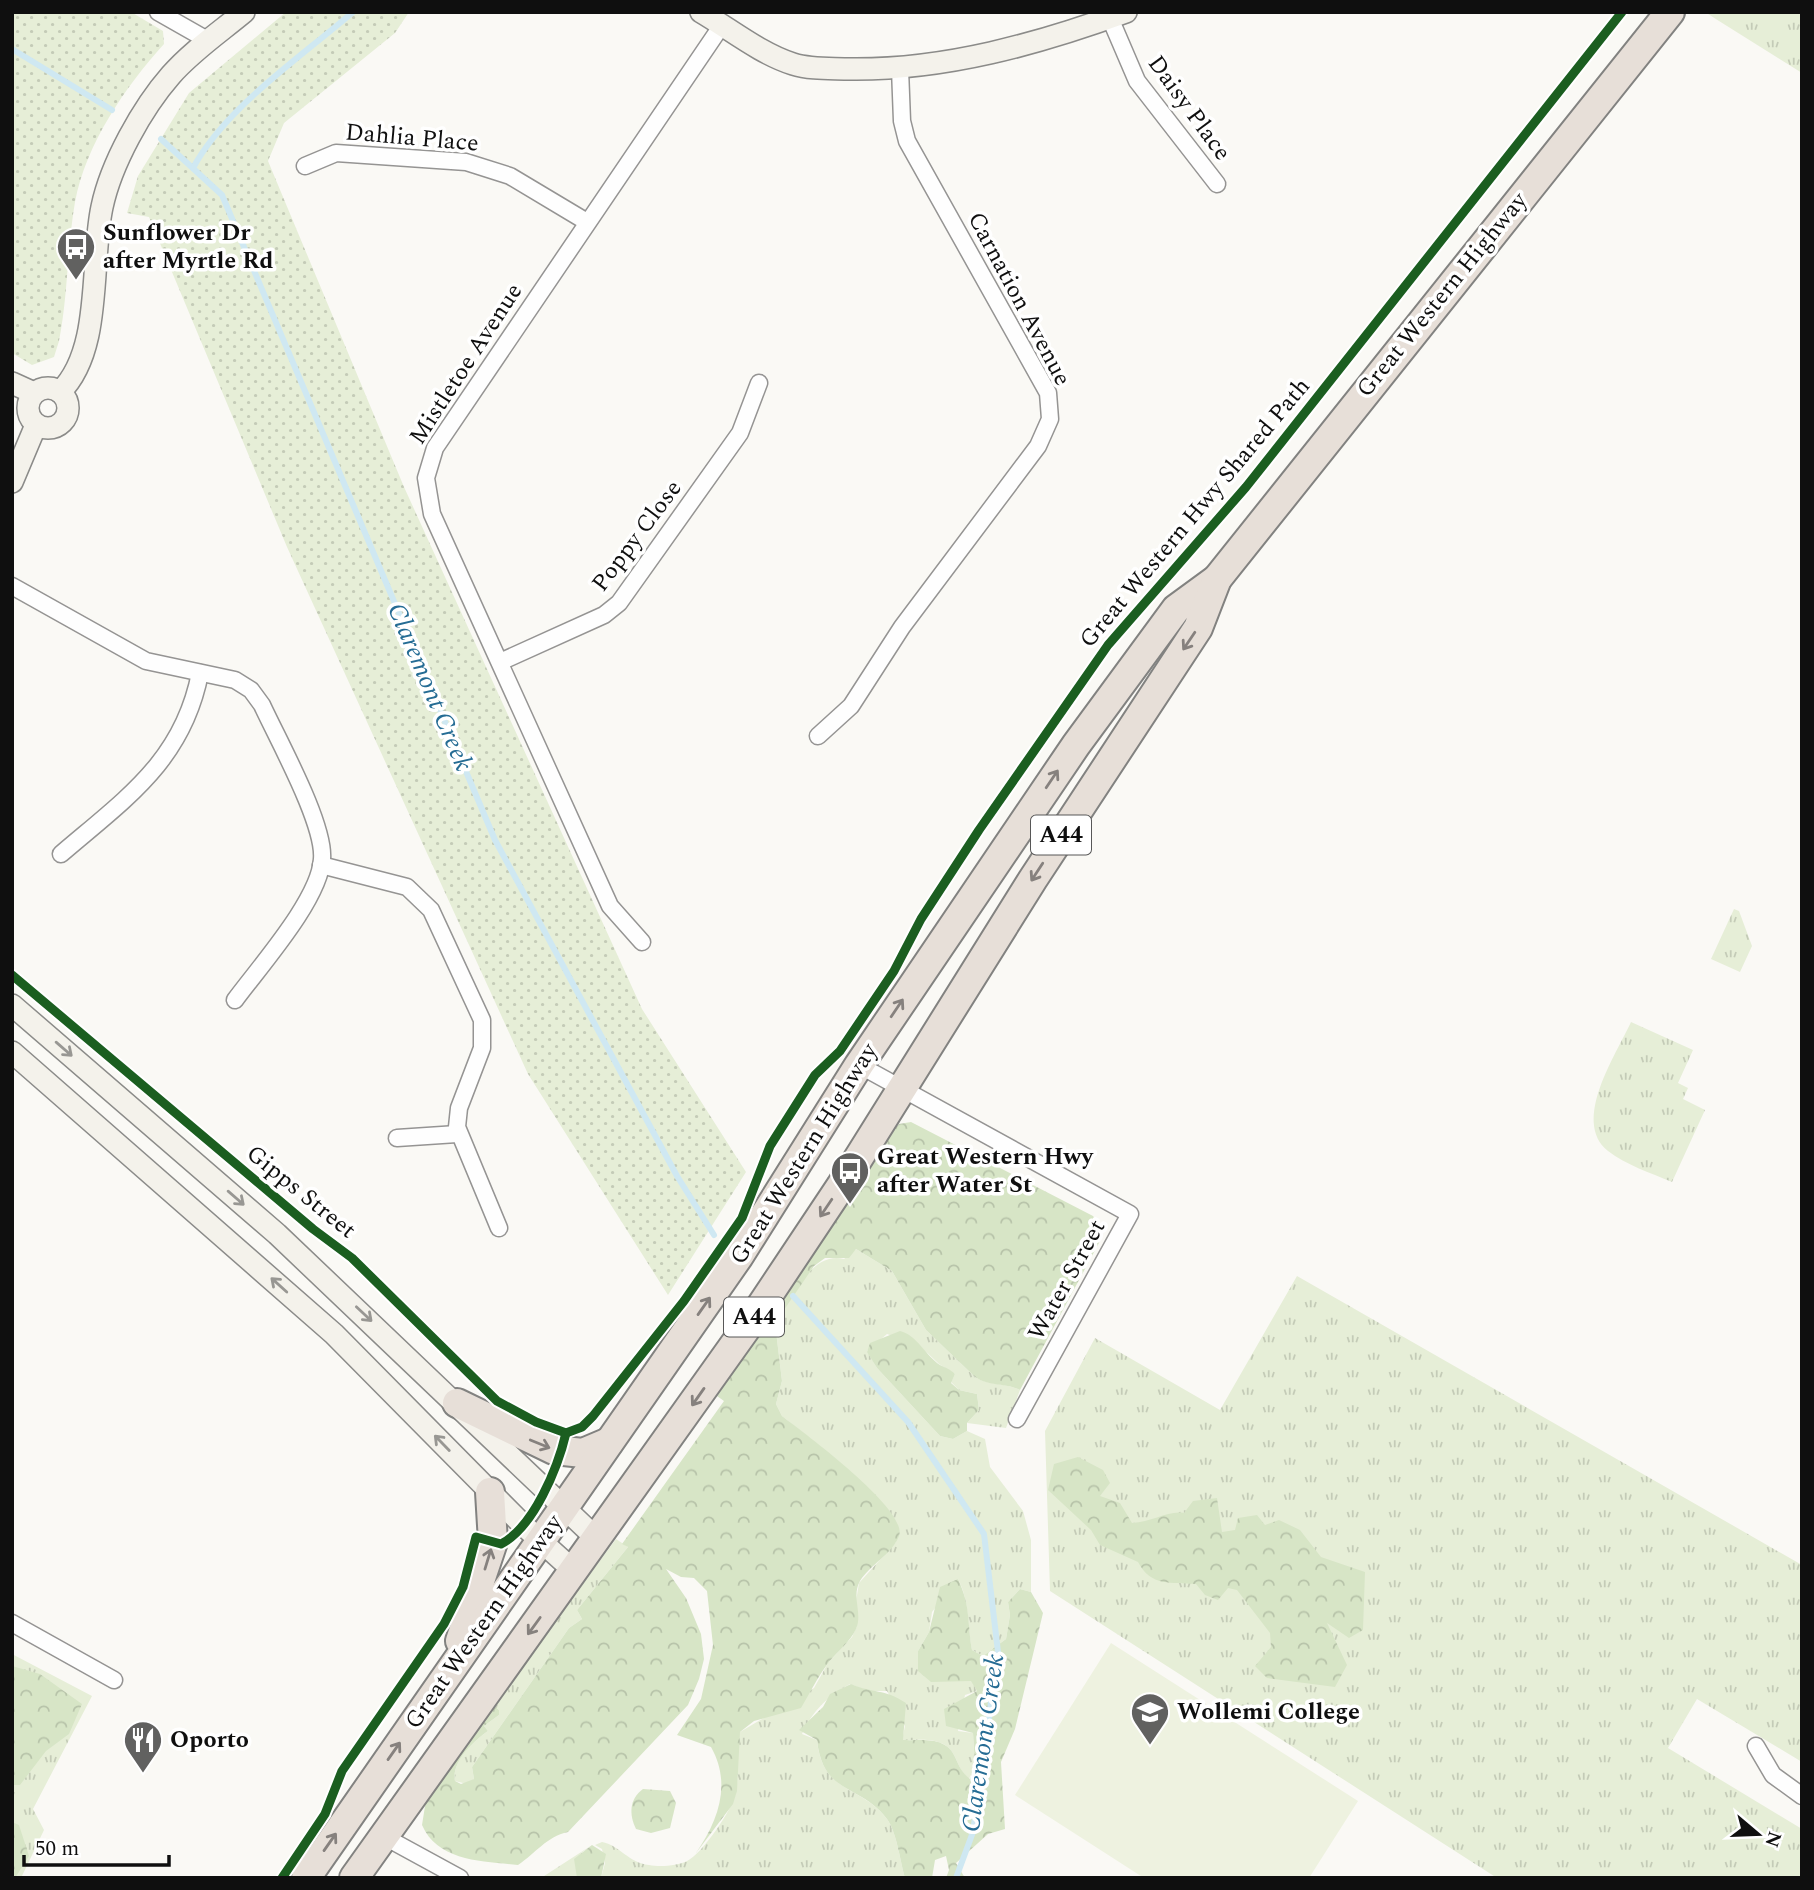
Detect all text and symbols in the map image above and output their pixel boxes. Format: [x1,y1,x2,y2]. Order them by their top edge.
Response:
street label: Daisy Place [1138,48,1240,168]
street label: Dahlia Place [344,114,480,162]
street label: Great Western Highway [1348,183,1537,405]
street label: Carnation Avenue [958,206,1080,392]
place label: Sunflower Dr after Myrtle Rd [103,215,273,279]
bus stop icon: Sunflower Dr after Myrtle Rd [55,226,97,281]
street label: Mistletoe Avenue [400,276,532,452]
street label: Great Western Hwy Shared Path [1071,370,1319,656]
street label: Poppy Close [583,472,691,600]
water label: Claremont Creek [377,597,483,777]
one-way arrow [1182,631,1196,650]
one-way arrow [1045,770,1059,789]
road number: A44 [1031,816,1091,855]
one-way arrow [1030,862,1044,882]
one-way arrow [890,999,904,1018]
street label: Great Western Highway [721,1035,888,1272]
one-way arrow [55,1041,73,1057]
street label: Gipps Street [238,1136,364,1248]
place label: Great Western Hwy after Water St [877,1139,1095,1203]
bus stop icon: Great Western Hwy after Water St [829,1150,871,1205]
one-way arrow [227,1190,245,1206]
one-way arrow [818,1198,832,1218]
street label: Water Street [1019,1213,1115,1347]
one-way arrow [271,1276,288,1293]
one-way arrow [697,1297,711,1316]
road number: A44 [724,1298,784,1336]
one-way arrow [355,1305,372,1322]
one-way arrow [691,1387,705,1406]
one-way arrow [434,1435,451,1452]
one-way arrow [529,1438,550,1451]
street label: Great Western Highway [396,1506,573,1737]
one-way arrow [482,1548,495,1570]
one-way arrow [527,1616,542,1635]
water label: Claremont Creek [951,1651,1015,1835]
school or university icon: Wollemi College [1129,1691,1171,1746]
place label: Wollemi College [1177,1694,1360,1730]
restaurant icon: Oporto [122,1719,164,1774]
place label: Oporto [170,1722,249,1758]
one-way arrow [387,1742,401,1761]
north arrow [1723,1799,1793,1869]
scale bar [24,1824,170,1868]
text: N [1756,1827,1789,1851]
text: 50 m [35,1833,79,1865]
one-way arrow [323,1833,337,1852]

